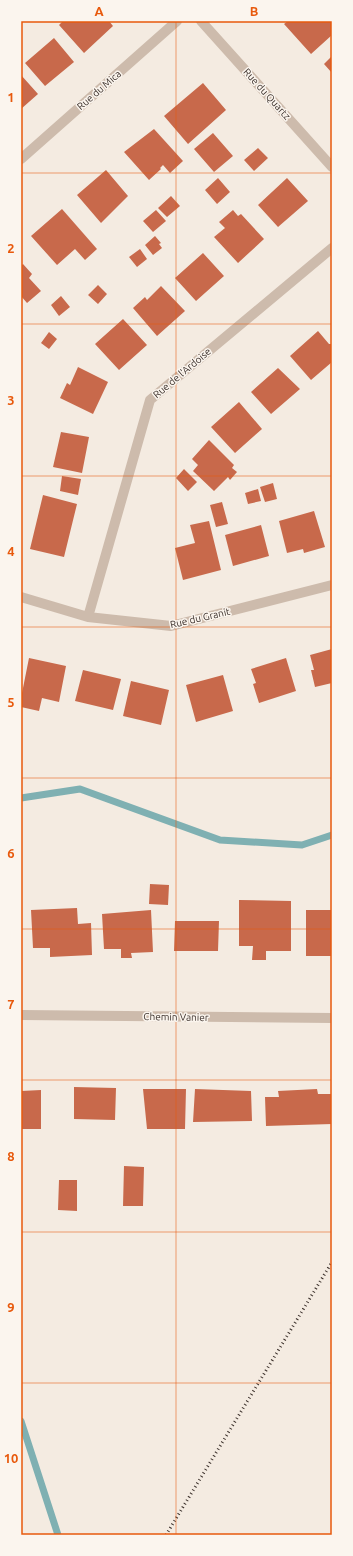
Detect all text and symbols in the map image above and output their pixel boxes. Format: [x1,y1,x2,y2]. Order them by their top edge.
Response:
text: A [94,4,104,18]
text: B [250,4,259,18]
street label: Rue du Quartz [241,66,293,122]
street label: Rue du Mica [75,68,123,112]
text: 1 [7,90,15,104]
text: 2 [7,241,15,255]
street label: Rue de l'Ardoise [151,346,213,400]
text: 3 [7,393,15,407]
text: 4 [7,544,15,558]
street label: Rue du Granit [169,606,231,630]
text: 5 [7,695,15,709]
text: 6 [7,846,15,860]
text: 7 [7,997,15,1011]
street label: Chemin Vanier [143,1011,209,1023]
text: 8 [7,1149,15,1163]
text: 9 [7,1300,15,1314]
text: 10 [4,1451,18,1465]

